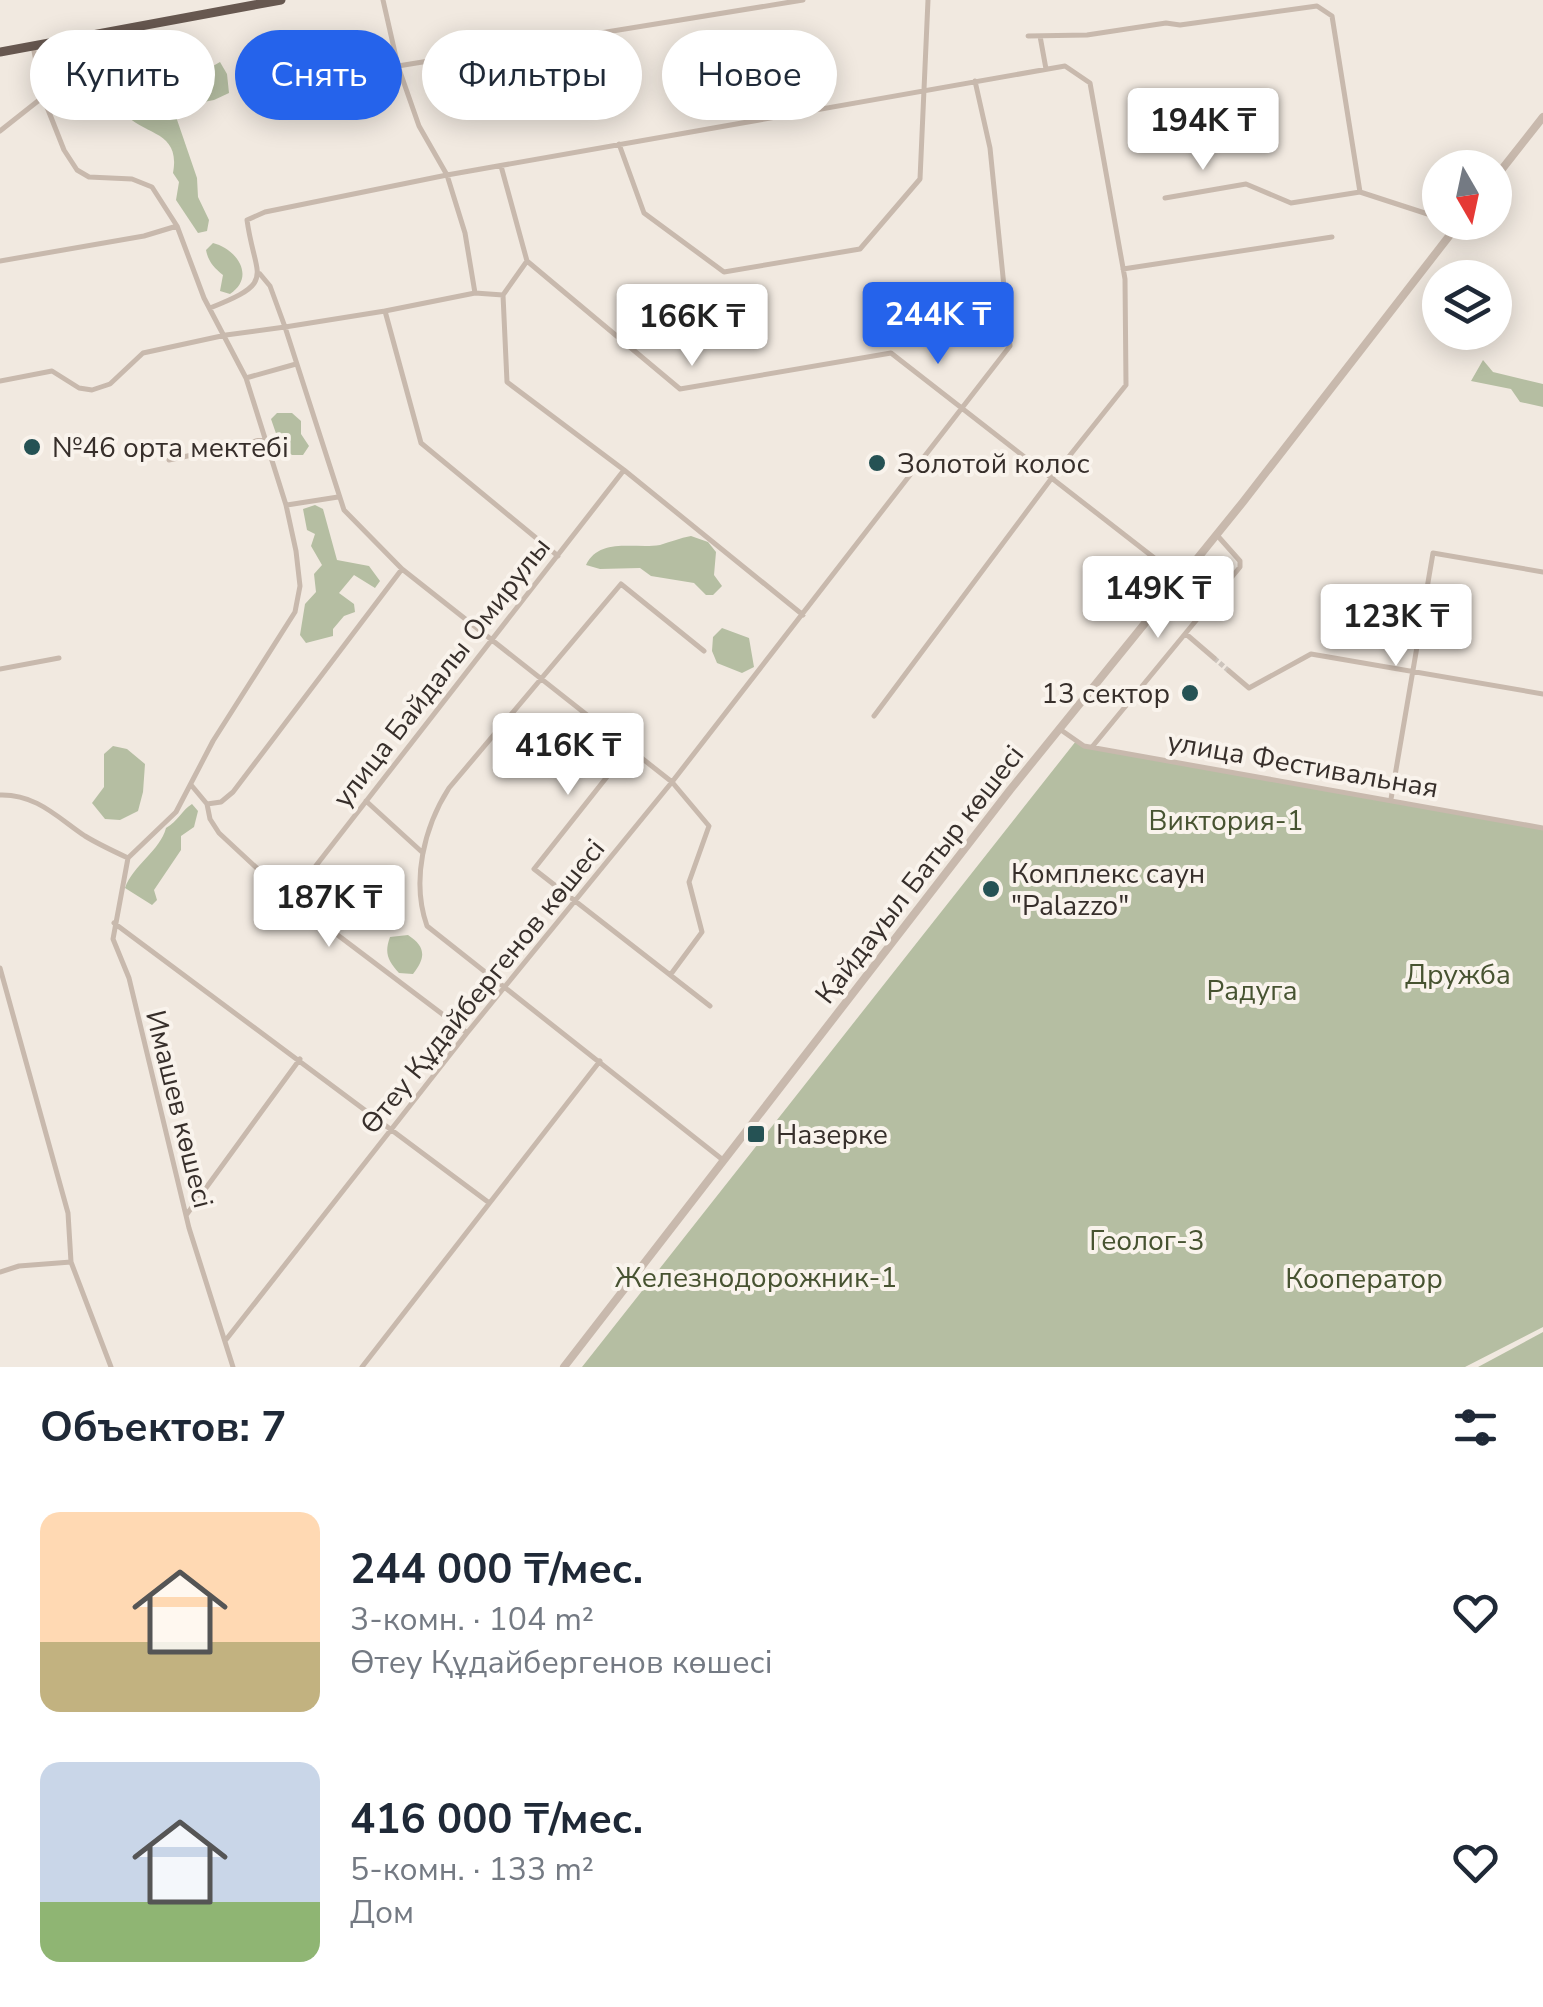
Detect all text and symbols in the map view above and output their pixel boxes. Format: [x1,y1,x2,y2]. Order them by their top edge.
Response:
chip: Купить [30,30,215,120]
chip: Снять [235,30,402,120]
chip: Фильтры [422,30,642,120]
chip: Новое [662,30,837,120]
pin: 194K ₸ [1122,88,1284,173]
text: 194K ₸ [1150,99,1256,142]
north arrow [1422,150,1512,240]
map controls [1422,150,1512,350]
button: layers [1422,260,1512,350]
pin: 244K ₸ [857,282,1019,367]
pin: 166K ₸ [611,284,773,369]
text: 244K ₸ [885,293,991,336]
text: 166K ₸ [639,295,745,338]
place label: №46 орта мектебі [52,429,289,467]
marker: №46 орта мектебі [21,436,43,458]
place label: Золотой колос [897,445,1090,483]
marker: Золотой колос [866,452,888,474]
street label: улица Байдалы Омирулы [324,529,559,816]
pin: 149K ₸ [1077,556,1239,641]
text: 149K ₸ [1105,567,1211,610]
pin: 123K ₸ [1315,584,1477,669]
text: 123K ₸ [1343,595,1449,638]
place label: 13 сектор [1041,675,1170,713]
marker: 13 сектор [1179,682,1201,704]
pin: 416K ₸ [487,713,649,798]
street label: улица Фестивальная [1164,722,1441,808]
text: 416K ₸ [515,724,621,767]
street label: Қайдауыл Батыр көшесі [807,737,1033,1012]
park label: Виктория-1 [1149,802,1303,840]
street label: Өтеу Құдайбергенов көшесі [352,831,614,1142]
place label: Комплекс саун "Palazzo" [1011,855,1205,925]
pin: 187K ₸ [248,865,410,950]
text: 187K ₸ [276,876,382,919]
marker: Комплекс саун "Palazzo" [980,878,1002,900]
park label: Дружба [1405,956,1511,994]
park label: Радуга [1206,972,1298,1010]
street label: Имашев көшесі [136,1006,222,1212]
place label: Назерке [776,1116,888,1154]
marker: Назерке [745,1123,767,1145]
park label: Геолог-3 [1089,1222,1205,1260]
park label: Железнодорожник-1 [615,1259,897,1297]
park label: Кооператор [1285,1260,1443,1298]
text: Объектов: 7 [40,1399,286,1456]
icon: filters [1448,1400,1503,1455]
text: 244 000 ₸/мес. [350,1541,643,1598]
icon: home [120,1552,240,1672]
icon: heart [1448,1585,1503,1640]
text: 3-комн. · 104 m² [350,1598,594,1641]
text: Өтеу Құдайбергенов көшесі [350,1641,772,1684]
text: 416 000 ₸/мес. [350,1791,643,1848]
icon: home [120,1802,240,1922]
icon: heart [1448,1835,1503,1890]
text: 5-комн. · 133 m² [350,1848,594,1891]
text: Дом [350,1891,414,1934]

